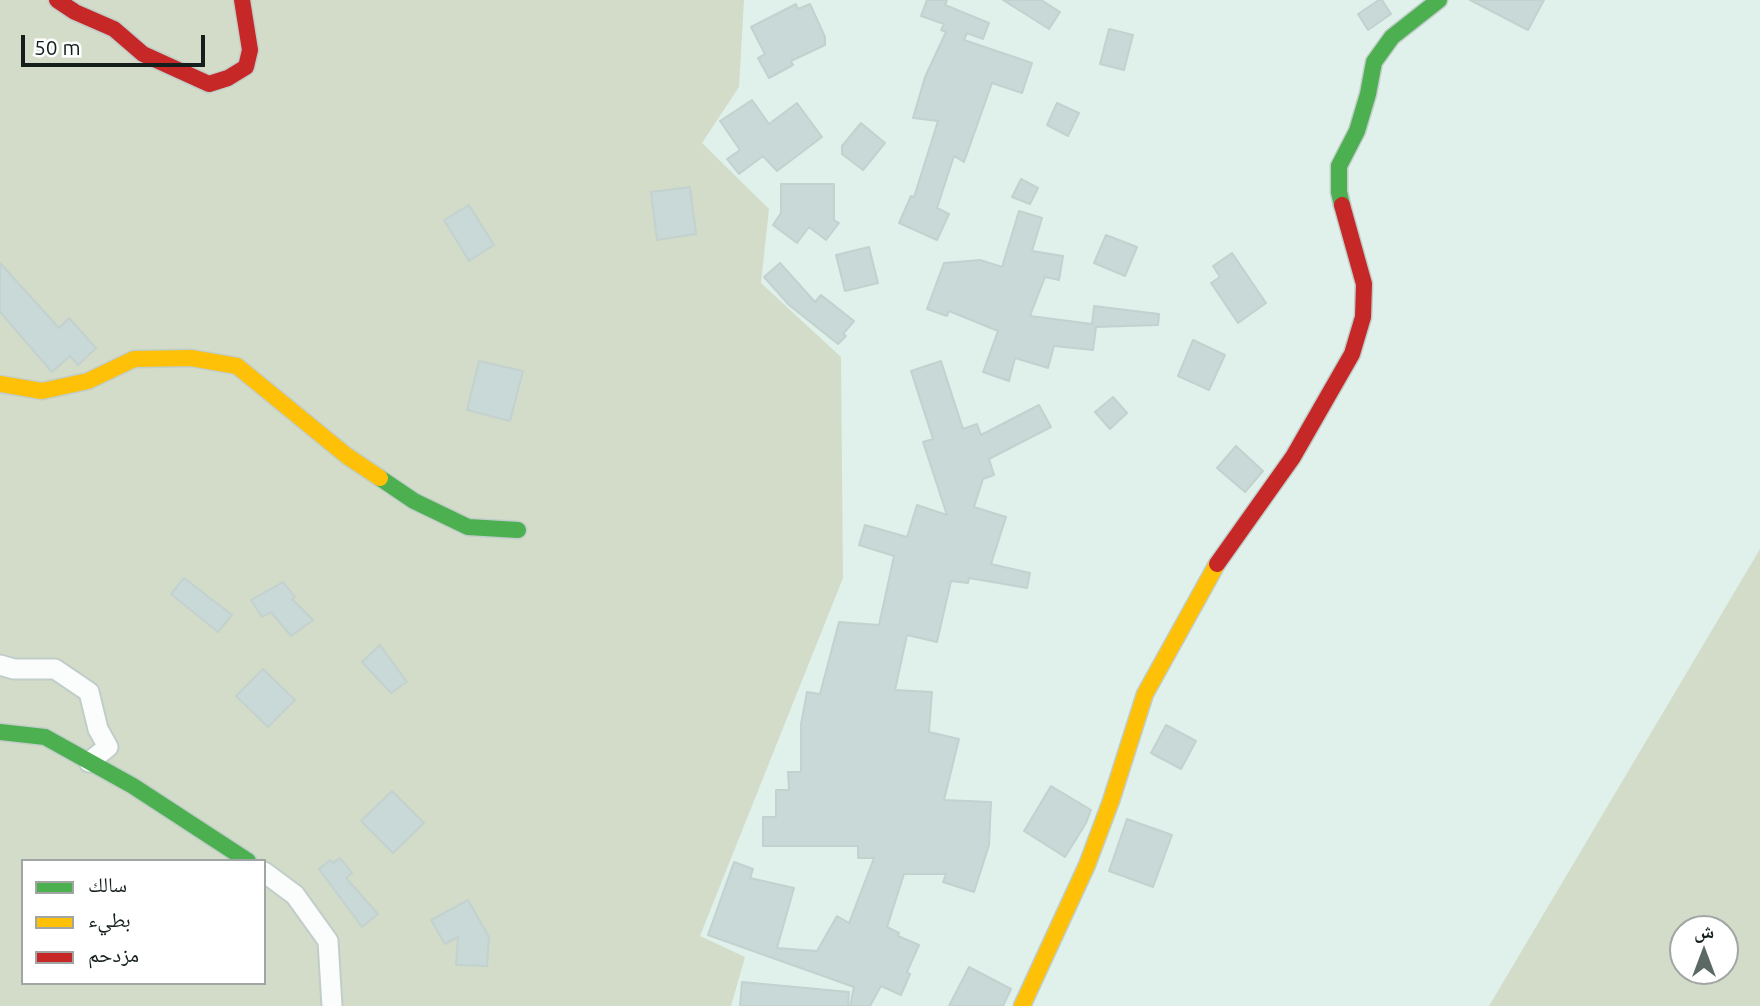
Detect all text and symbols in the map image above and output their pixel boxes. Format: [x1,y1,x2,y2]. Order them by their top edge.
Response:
scale bar [24,21,208,65]
text: 50 m [34,35,81,59]
legend [21,859,266,985]
text: سالك [88,872,127,896]
text: بطيء [88,907,131,931]
north arrow [1669,915,1739,985]
text: ش [1694,920,1714,942]
text: مزدحم [88,942,139,966]

